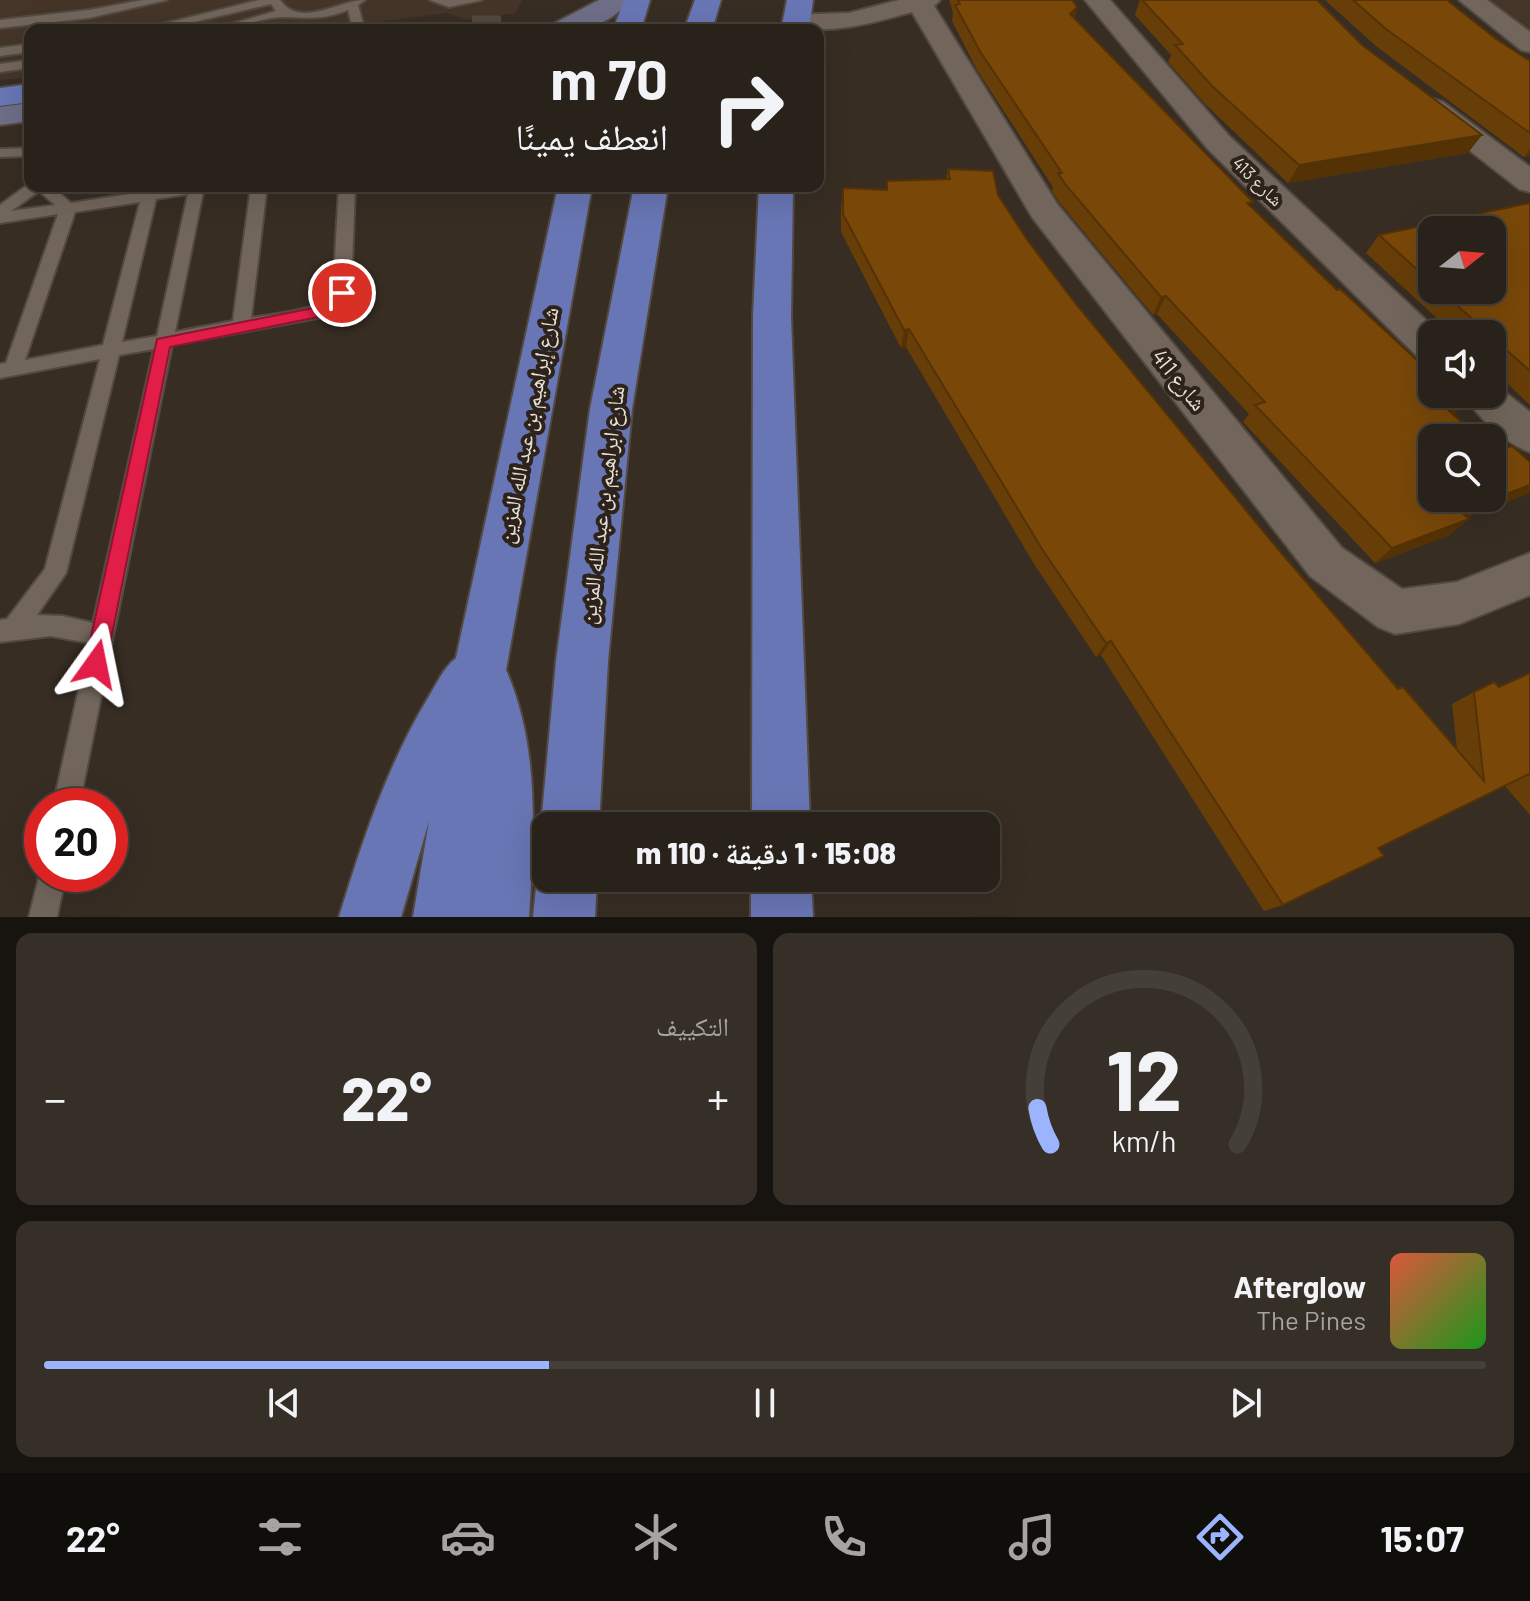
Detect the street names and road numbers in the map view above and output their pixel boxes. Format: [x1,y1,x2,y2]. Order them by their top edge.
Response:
street label: شارع 413 [1227,152,1288,211]
street label: شارع إبراهيم بن عبد الله المزين [491,305,566,546]
street label: شارع 411 [1146,343,1213,416]
street label: شارع ابراهيم بن عبد الله المزين [573,384,632,626]

